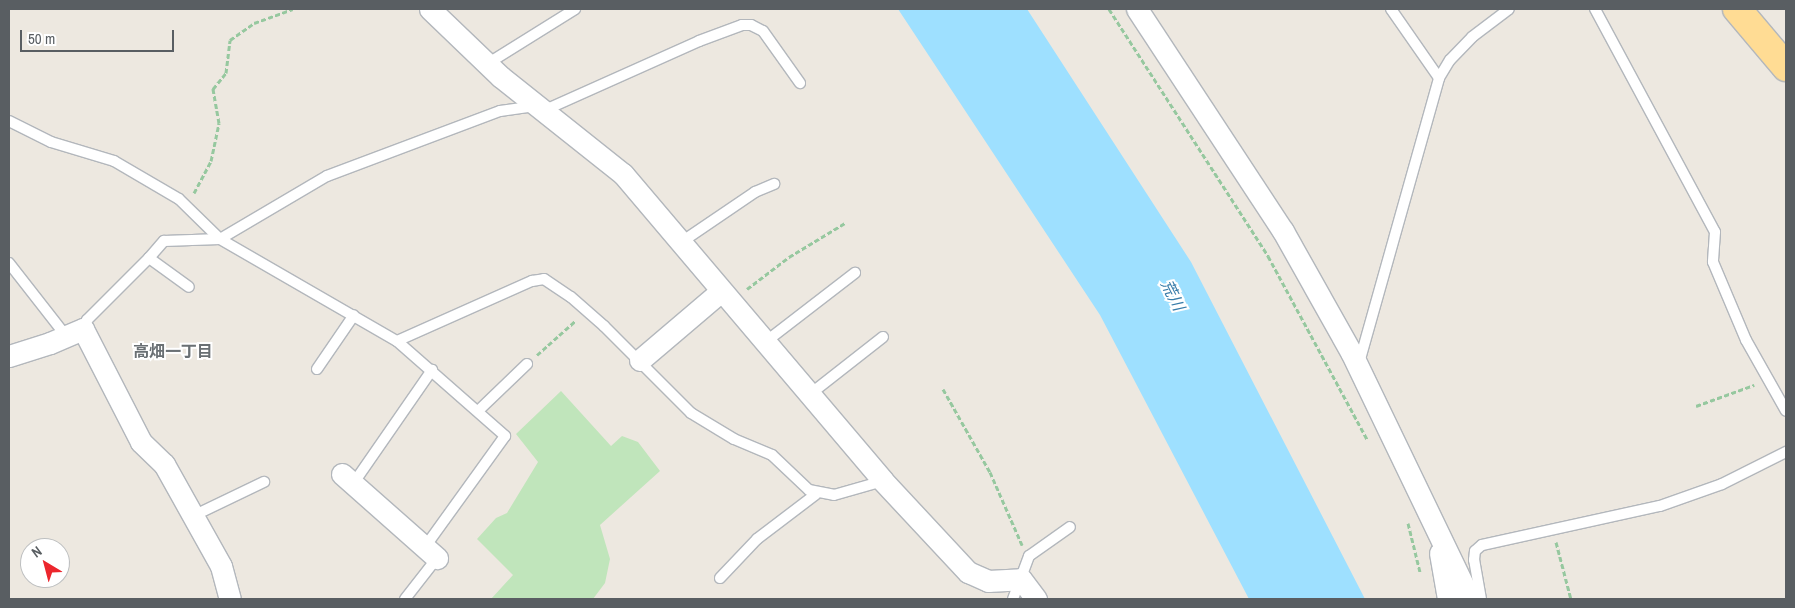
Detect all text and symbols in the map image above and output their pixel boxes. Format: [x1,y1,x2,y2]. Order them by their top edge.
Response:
scale bar [22,20,176,52]
text: 50 m [28,28,55,49]
water label: 荒川 [1157,276,1189,314]
district label: 高畑一丁目 [133,341,213,361]
north arrow [20,538,70,588]
text: N [28,542,45,562]

